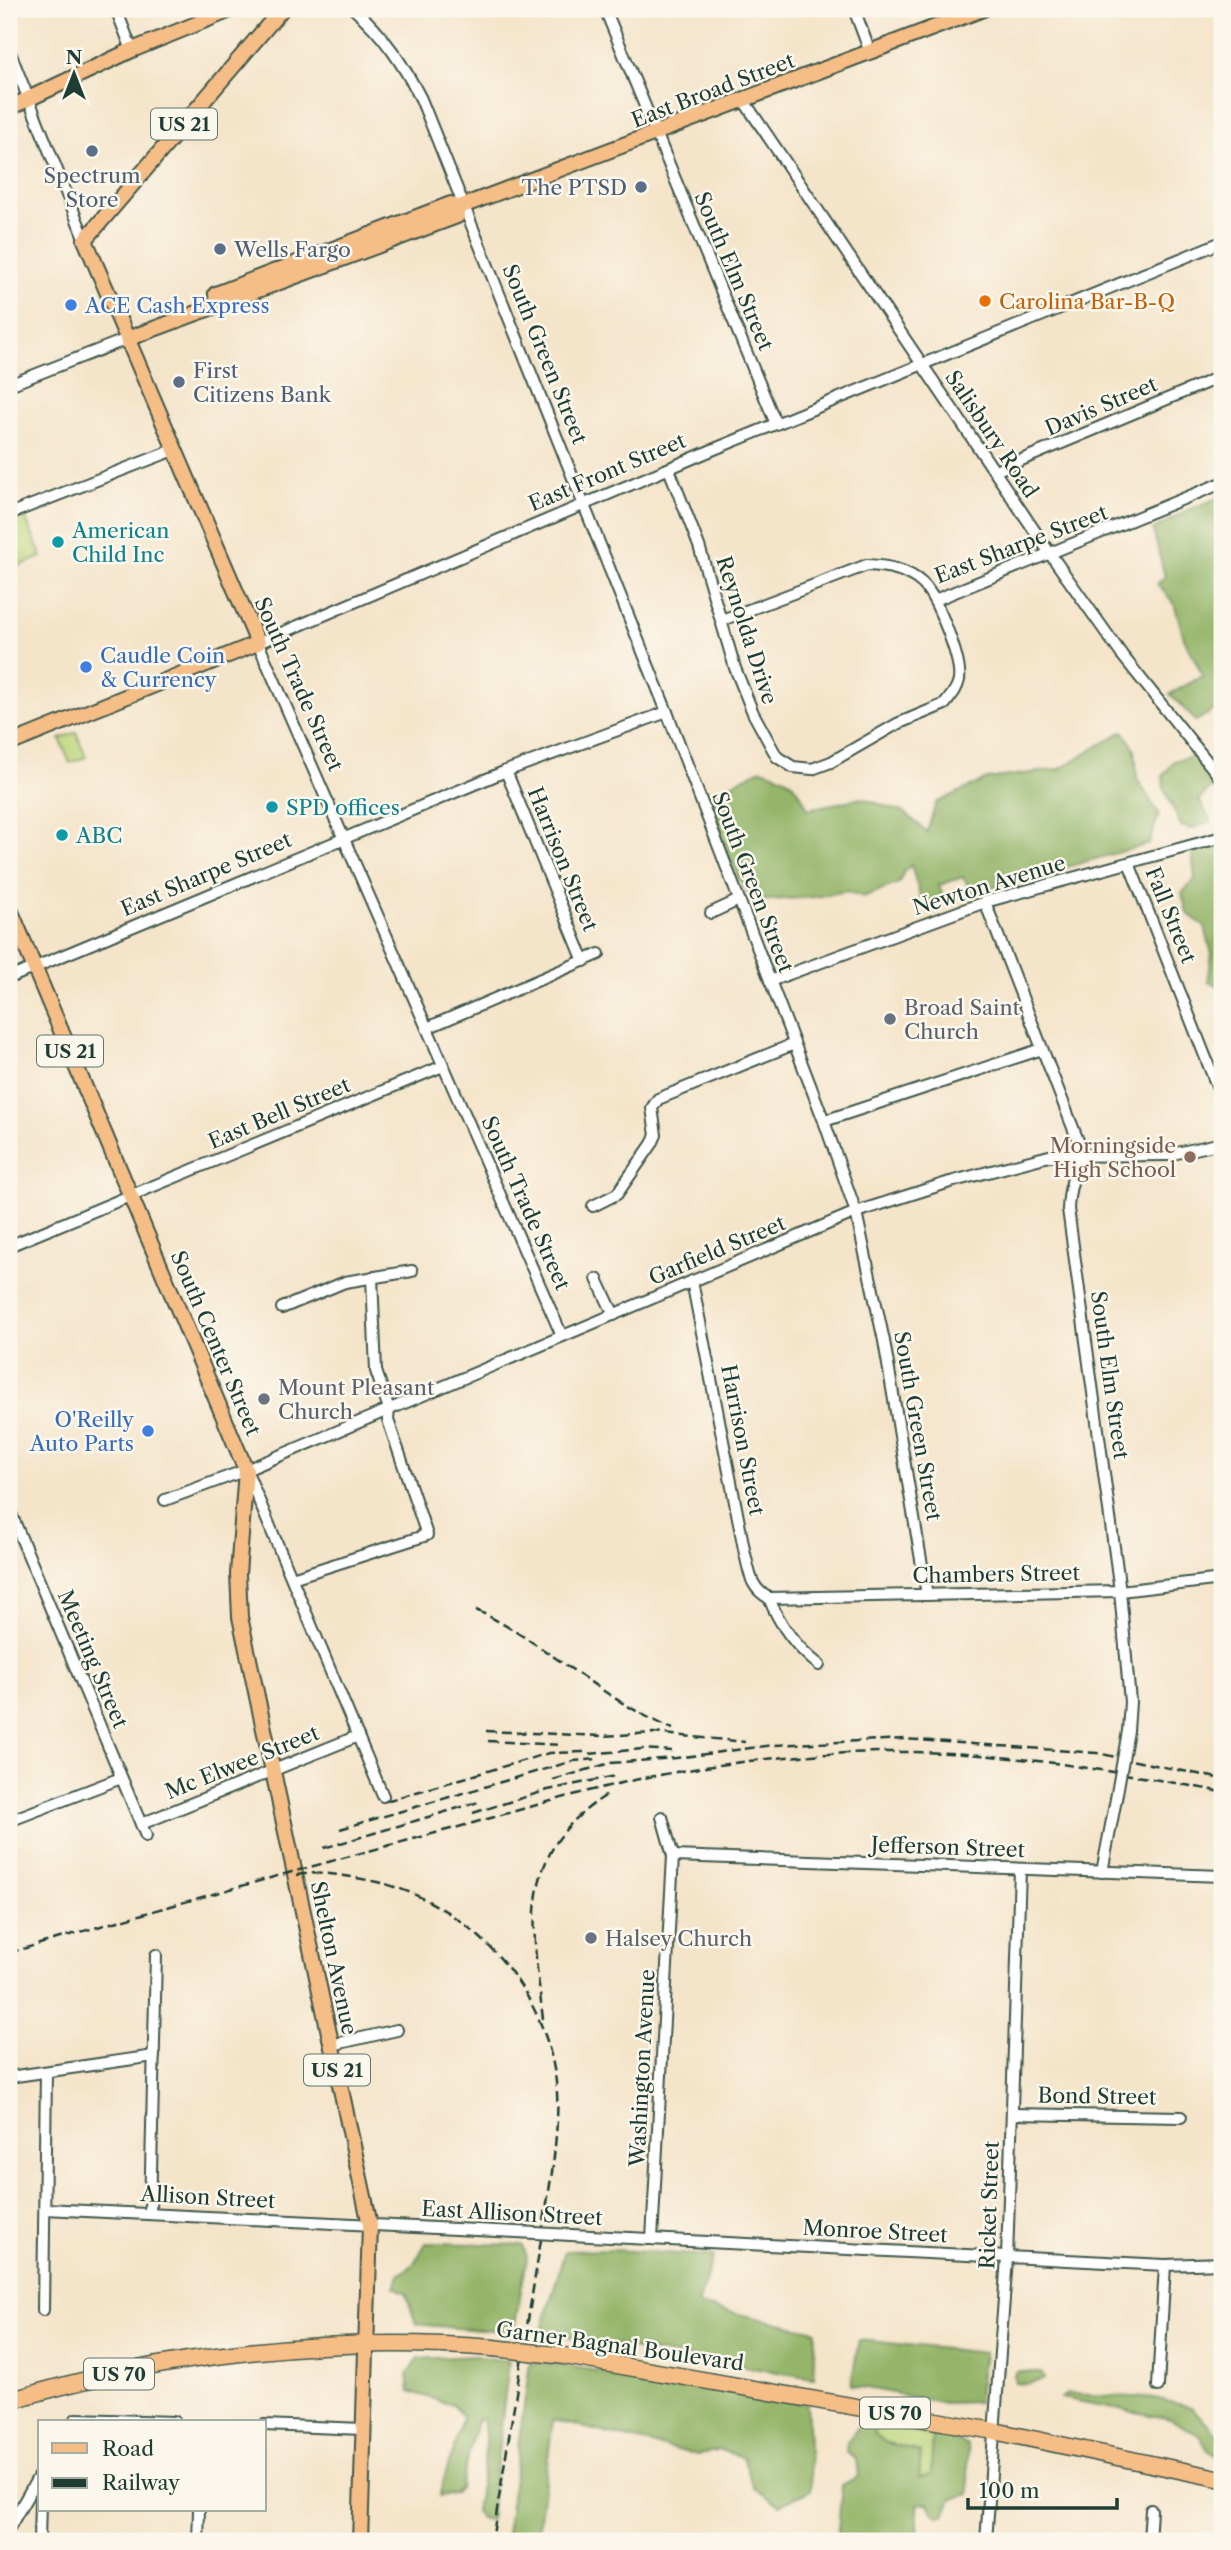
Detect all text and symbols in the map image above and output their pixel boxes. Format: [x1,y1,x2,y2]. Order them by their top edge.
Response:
north arrow [38,38,108,108]
text: N [66,46,82,69]
street label: East Broad Street [628,47,799,133]
road number: US 21 [151,108,217,140]
marker: Spectrum Store [84,143,100,159]
place label: Spectrum Store [44,163,141,212]
place label: The PTSD [522,175,627,200]
marker: The PTSD [633,179,649,195]
street label: South Elm Street [689,188,779,355]
place label: Wells Fargo [233,237,351,262]
marker: Wells Fargo [212,241,228,257]
street label: South Green Street [497,260,593,448]
place label: Carolina Bar-B-Q [999,289,1175,314]
place label: ACE Cash Express [84,293,270,318]
marker: Carolina Bar-B-Q [977,293,993,309]
marker: ACE Cash Express [63,297,79,313]
place label: First Citizens Bank [193,358,332,407]
street label: Salisbury Road [940,366,1044,503]
street label: Davis Street [1041,371,1161,441]
marker: First Citizens Bank [171,374,187,390]
street label: East Front Street [525,427,690,516]
street label: East Sharpe Street [931,499,1111,588]
place label: American Child Inc [71,518,169,567]
marker: American Child Inc [50,534,66,550]
street label: Reynolda Drive [711,553,783,707]
street label: South Trade Street [249,593,349,775]
place label: Caudle Coin & Currency [100,643,225,692]
marker: Caudle Coin & Currency [78,659,94,675]
street label: Harrison Street [523,783,604,935]
street label: South Green Street [707,788,799,977]
place label: SPD offices [286,795,400,820]
marker: SPD offices [264,799,280,815]
place label: ABC [75,823,122,848]
marker: ABC [54,827,70,843]
street label: East Sharpe Street [117,827,296,921]
street label: Newton Avenue [910,850,1068,920]
street label: Fall Street [1140,863,1202,967]
place label: Broad Saint Church [904,995,1021,1044]
marker: Broad Saint Church [882,1011,898,1027]
road number: US 21 [37,1036,103,1066]
street label: East Bell Street [204,1072,354,1154]
street label: South Trade Street [476,1112,576,1294]
place label: Morningside High School [1050,1133,1176,1182]
marker: Morningside High School [1182,1149,1198,1165]
street label: Garfield Street [645,1210,790,1290]
street label: South Center Street [166,1247,266,1440]
street label: South Elm Street [1086,1289,1134,1461]
street label: South Green Street [889,1329,947,1523]
street label: Harrison Street [716,1362,770,1518]
place label: Mount Pleasant Church [278,1375,435,1424]
marker: Mount Pleasant Church [256,1391,272,1407]
place label: O'Reilly Auto Parts [29,1407,134,1456]
marker: O'Reilly Auto Parts [140,1423,156,1439]
street label: Chambers Street [912,1560,1081,1588]
street label: Meeting Street [53,1586,134,1732]
street label: Mc Elwee Street [162,1720,323,1804]
street label: Jefferson Street [868,1832,1026,1862]
street label: Shelton Avenue [305,1879,363,2037]
place label: Halsey Church [605,1926,752,1951]
marker: Halsey Church [583,1930,599,1946]
street label: Washington Avenue [624,1969,660,2168]
road number: US 21 [304,2054,370,2086]
street label: Bond Street [1037,2082,1157,2110]
street label: Ricket Street [974,2140,1004,2270]
street label: Allison Street [139,2181,276,2213]
street label: East Allison Street [421,2196,604,2230]
street label: Monroe Street [802,2215,949,2247]
street label: Garner Bagnal Boulevard [495,2316,746,2376]
road number: US 70 [84,2358,154,2390]
road number: US 70 [860,2398,930,2428]
legend [38,2420,266,2512]
text: Road [102,2436,154,2461]
scale bar [968,2466,1117,2510]
text: Railway [102,2470,180,2495]
text: 100 m [979,2478,1040,2503]

